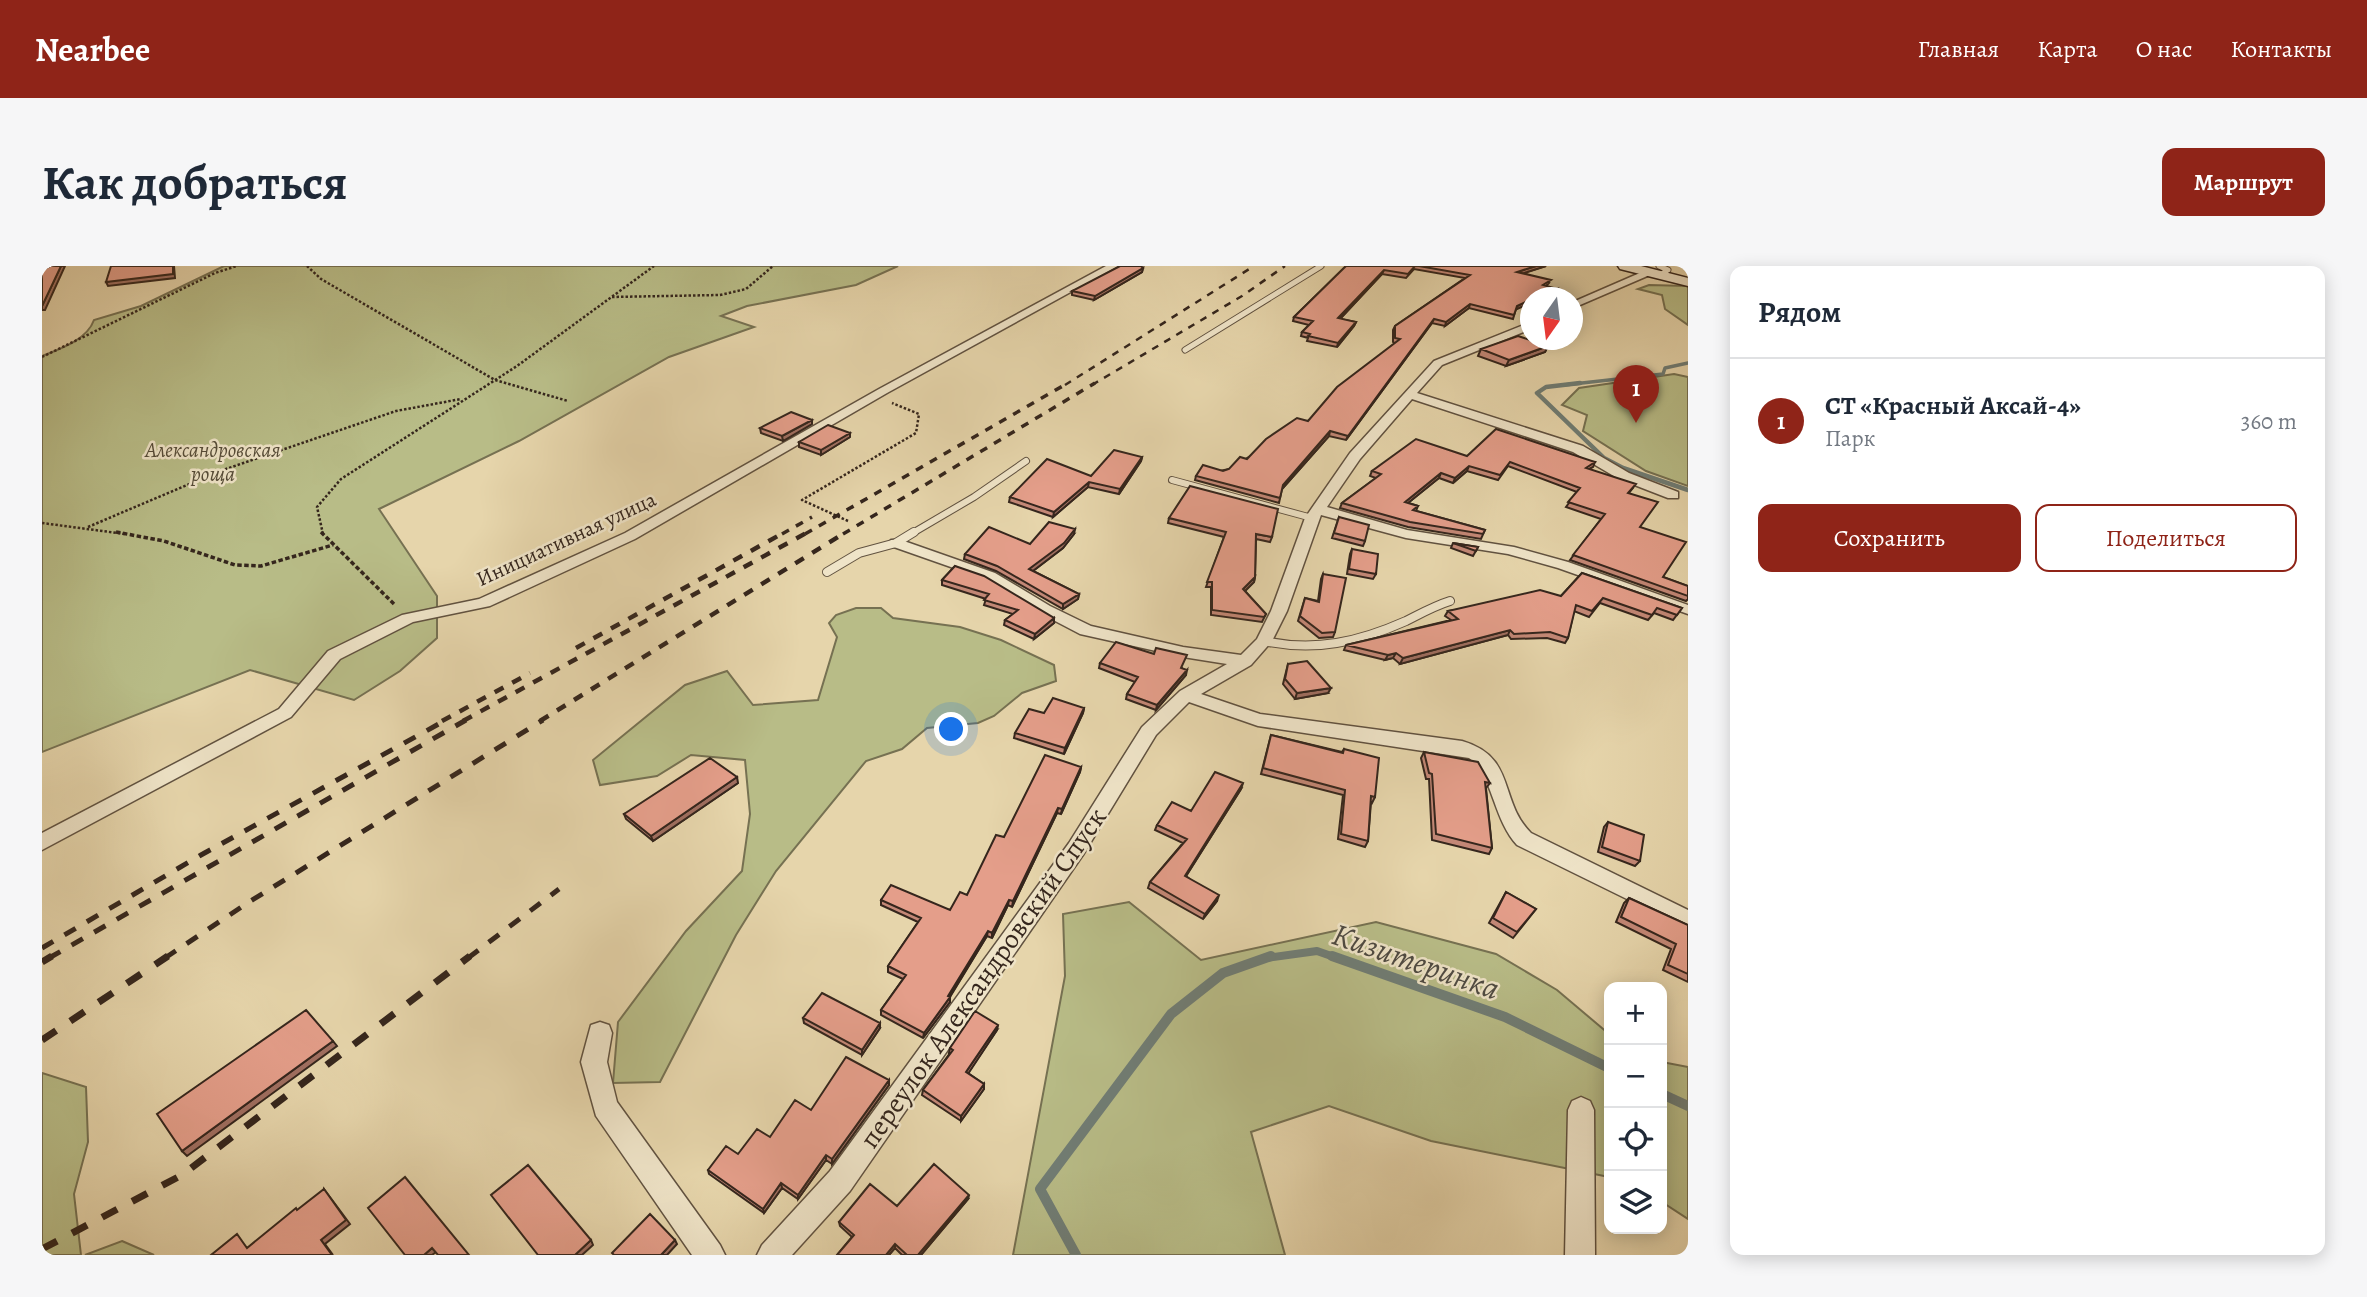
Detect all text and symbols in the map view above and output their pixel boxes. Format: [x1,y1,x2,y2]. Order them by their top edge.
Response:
text: Nearbee [35,27,150,72]
text: Главная [1918,33,1999,65]
text: Карта [2037,33,2098,65]
text: О нас [2136,33,2192,65]
text: Контакты [2230,33,2332,65]
button: Маршрут [2162,148,2325,216]
text: Как добраться [42,149,348,216]
north arrow [1520,287,1583,350]
text: Рядом [1758,292,1841,332]
pin: 1 [1613,365,1659,423]
text: СТ «Красный Аксай-4» [1825,388,2081,423]
text: 1 [1777,406,1785,437]
text: 360 m [2241,406,2297,437]
text: Парк [1825,423,1876,454]
park label: Александровская роща [144,436,281,488]
street label: Инициативная улица [472,485,661,593]
button: Сохранить [1758,504,2021,572]
button: Поделиться [2035,504,2297,572]
your location [934,712,968,746]
street label: переулок Александровский Спуск [850,800,1116,1156]
water label: Кизитеринка [1327,912,1505,1010]
map controls [1604,982,1667,1234]
button: + [1604,982,1667,1045]
button: − [1604,1045,1667,1108]
button: locate [1604,1108,1667,1171]
button: layers [1604,1171,1667,1234]

